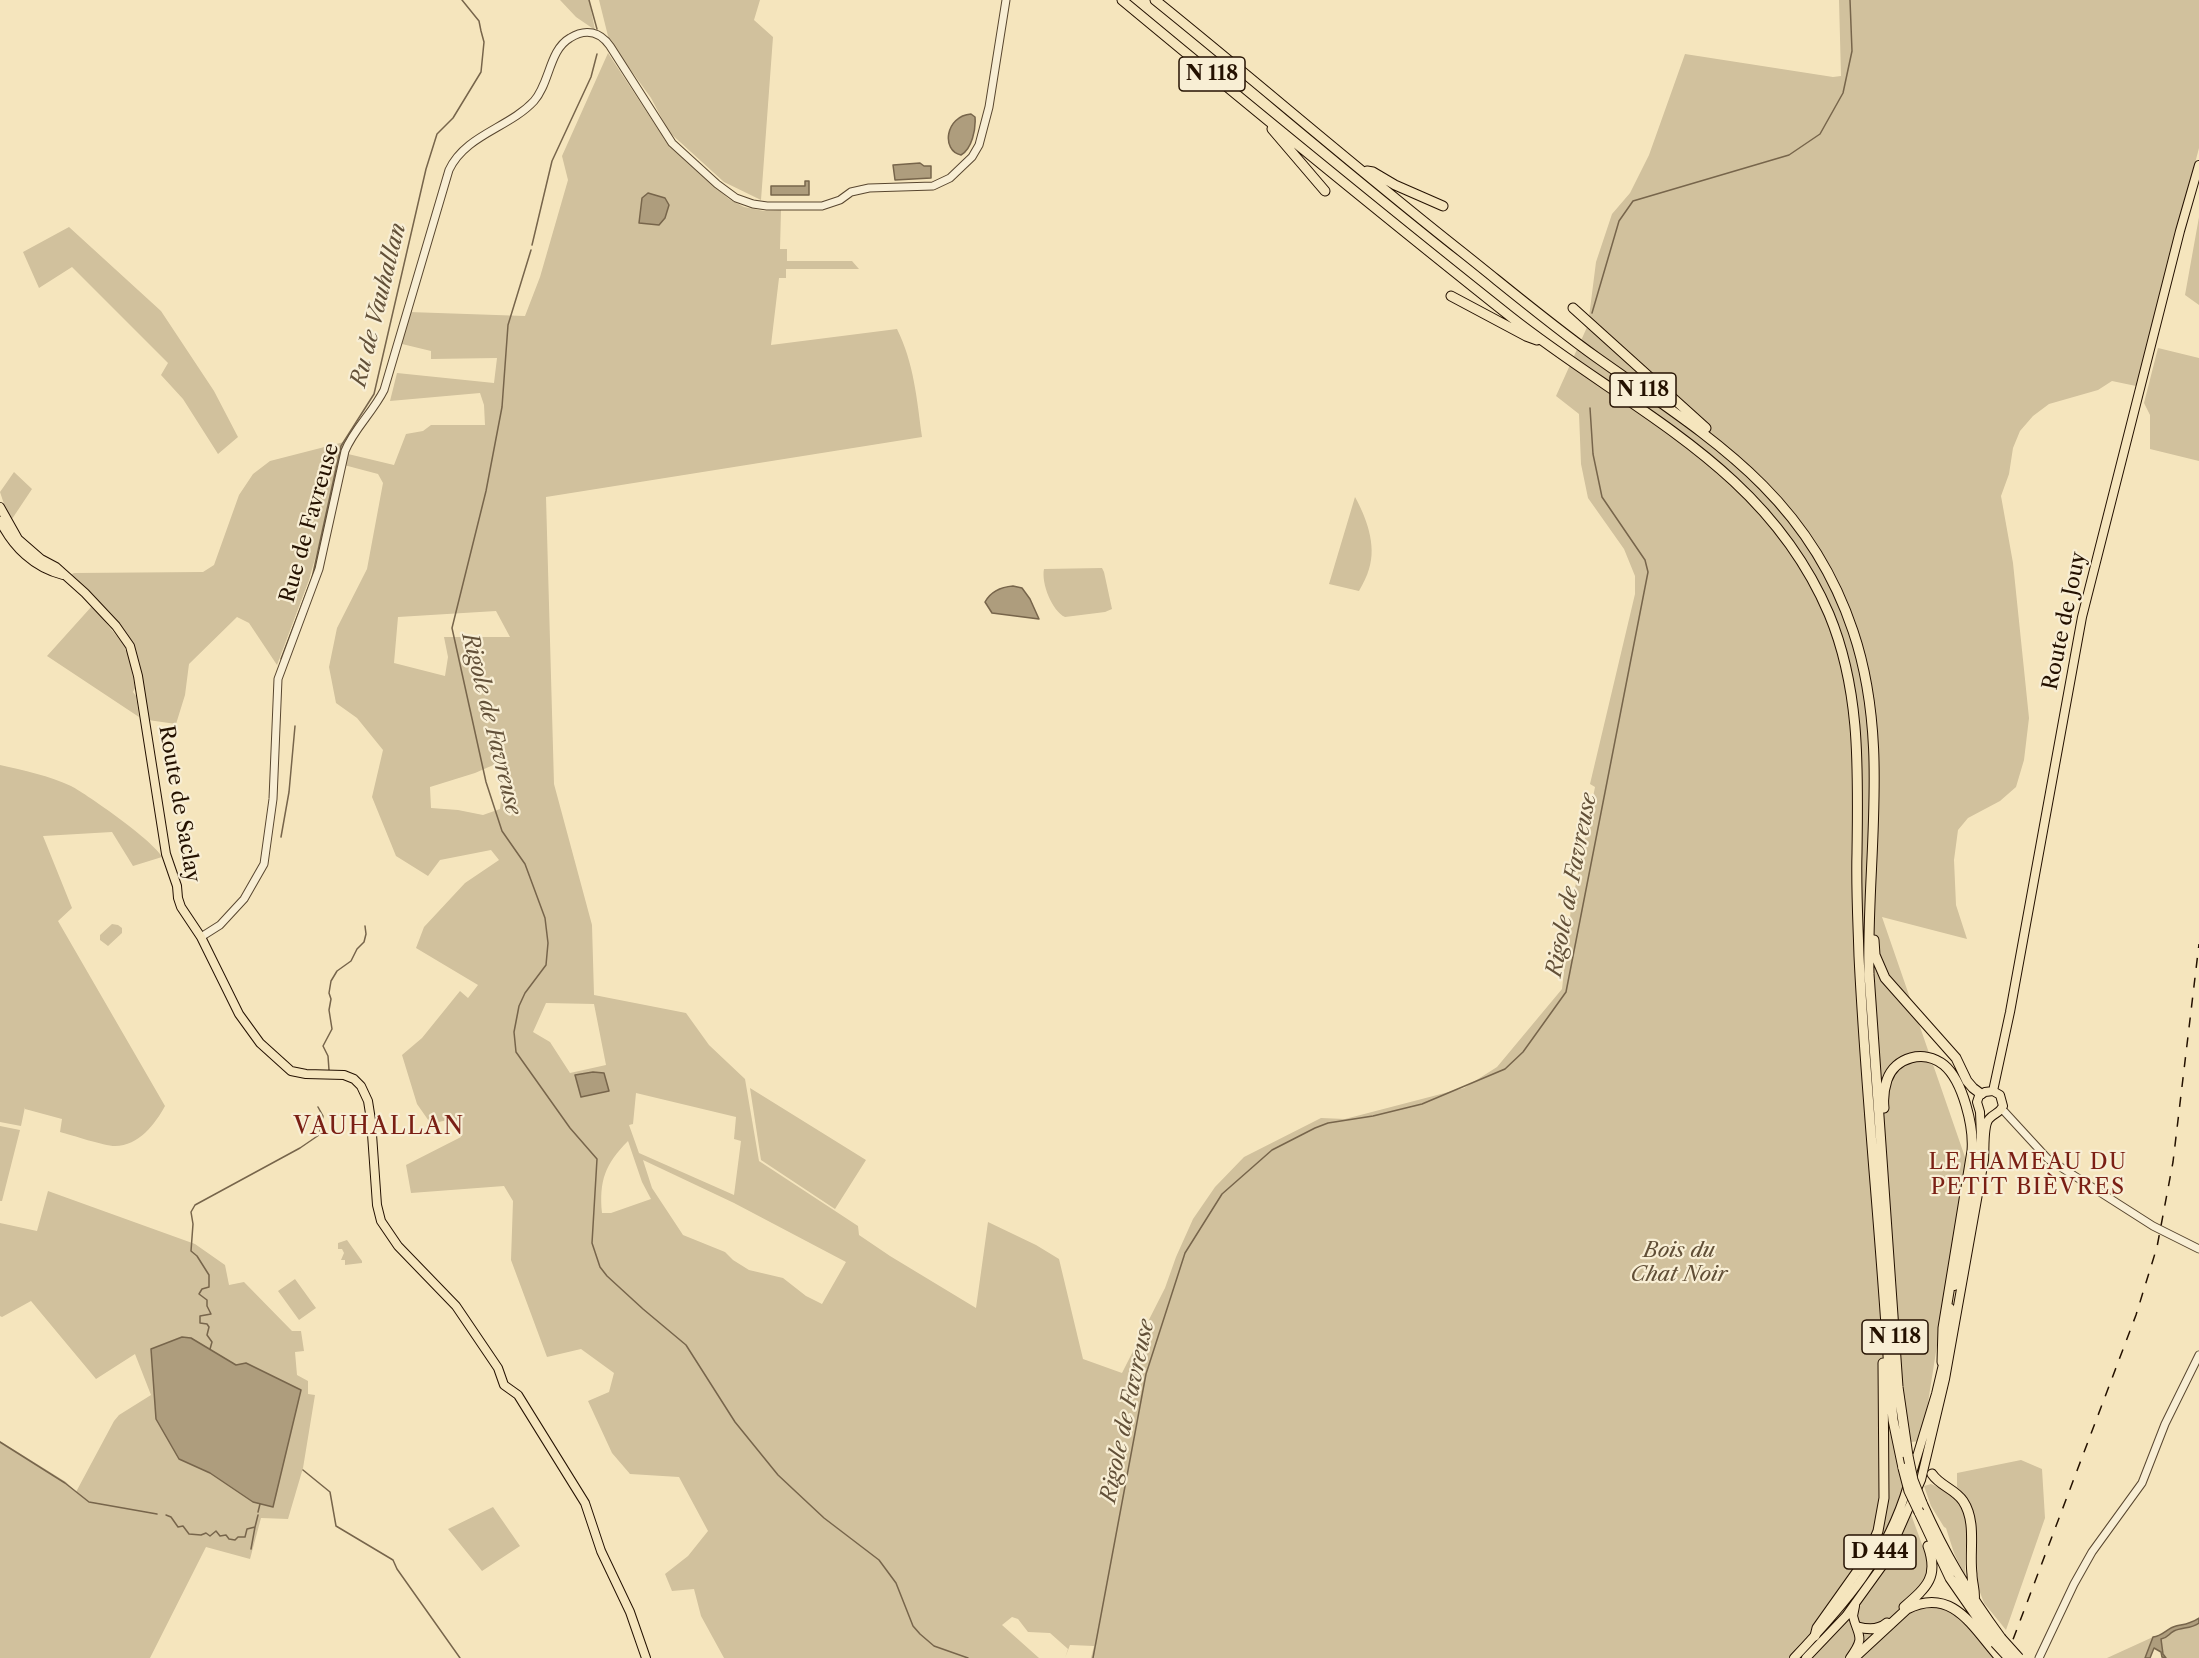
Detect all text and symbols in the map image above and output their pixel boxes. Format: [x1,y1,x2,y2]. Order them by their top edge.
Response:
road number: N 118 [1179,57,1245,91]
water label: Ru de Vauhallan [346,220,412,390]
road number: N 118 [1610,373,1676,407]
street label: Rue de Favreuse [275,440,345,606]
street label: Route de Jouy [2038,550,2092,692]
water label: Rigole de Favreuse [456,630,526,818]
street label: Route de Saclay [153,724,205,884]
water label: Rigole de Favreuse [1541,791,1603,979]
district label: VAUHALLAN [293,1113,465,1141]
district label: LE HAMEAU DU PETIT BIÈVRES [1929,1150,2127,1202]
park label: Bois du Chat Noir [1630,1238,1728,1288]
water label: Rigole de Favreuse [1096,1317,1160,1505]
road number: N 118 [1862,1320,1928,1354]
road number: D 444 [1844,1535,1916,1569]

